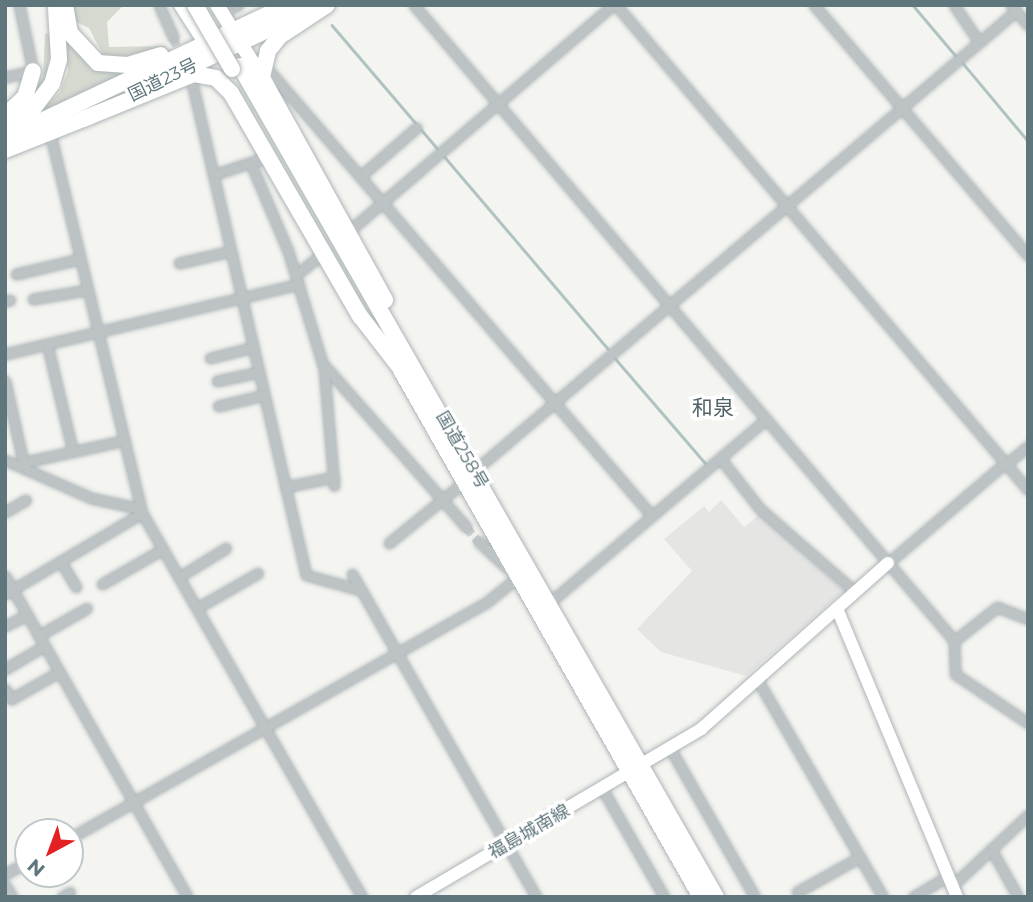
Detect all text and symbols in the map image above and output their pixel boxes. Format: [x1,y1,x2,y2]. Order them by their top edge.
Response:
street label: 国道23号 [125,54,201,106]
district label: 和泉 [692,395,734,421]
street label: 国道258号 [431,407,493,493]
street label: 福島城南線 [485,800,573,864]
north arrow [14,818,84,888]
text: N [23,854,50,881]

